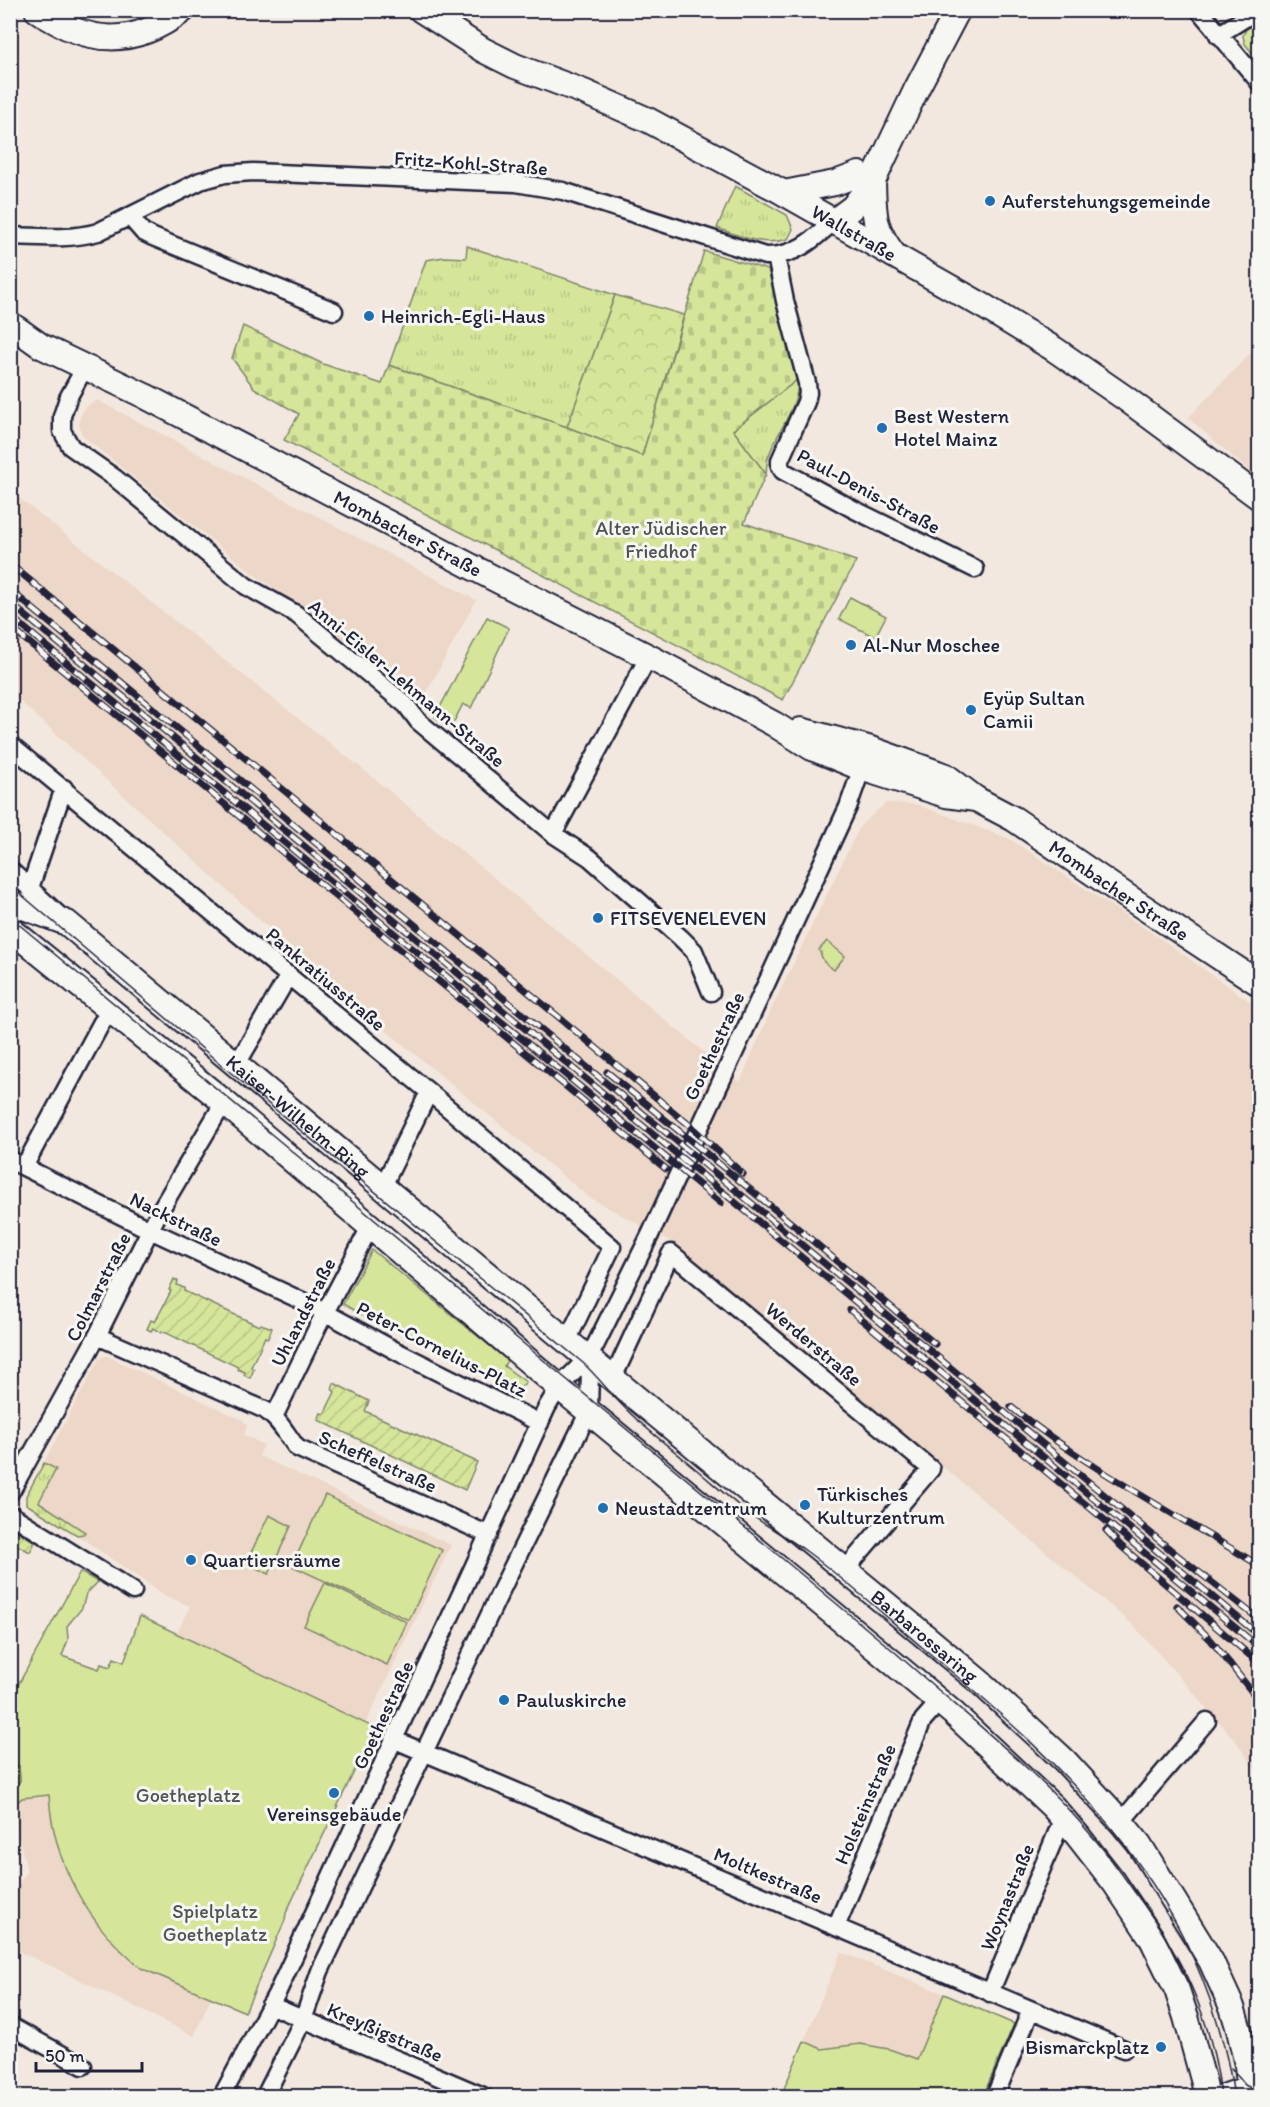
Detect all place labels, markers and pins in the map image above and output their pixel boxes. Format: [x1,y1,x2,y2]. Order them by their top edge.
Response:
place label: Auferstehungsgemeinde [1002,189,1211,213]
marker: Auferstehungsgemeinde [983,194,997,208]
place label: Heinrich-Egli-Haus [381,304,545,328]
marker: Heinrich-Egli-Haus [362,309,376,323]
place label: Best Western Hotel Mainz [894,404,1009,451]
marker: Best Western Hotel Mainz [875,421,889,435]
place label: Al-Nur Moschee [863,633,1000,657]
marker: Al-Nur Moschee [844,638,858,652]
place label: Eyüp Sultan Camii [983,686,1085,733]
marker: Eyüp Sultan Camii [964,703,978,717]
place label: FITSEVENELEVEN [610,906,766,930]
marker: FITSEVENELEVEN [591,911,605,925]
place label: Türkisches Kulturzentrum [817,1482,945,1529]
place label: Neustadtzentrum [615,1496,767,1520]
marker: Türkisches Kulturzentrum [798,1498,812,1512]
marker: Neustadtzentrum [596,1501,610,1515]
place label: Quartiersräume [203,1548,341,1572]
marker: Quartiersräume [184,1553,198,1567]
place label: Pauluskirche [516,1688,626,1712]
marker: Pauluskirche [497,1693,511,1707]
marker: Vereinsgebäude [327,1786,341,1800]
place label: Vereinsgebäude [267,1802,401,1826]
place label: Bismarckplatz [1025,2035,1150,2059]
marker: Bismarckplatz [1154,2040,1168,2054]

